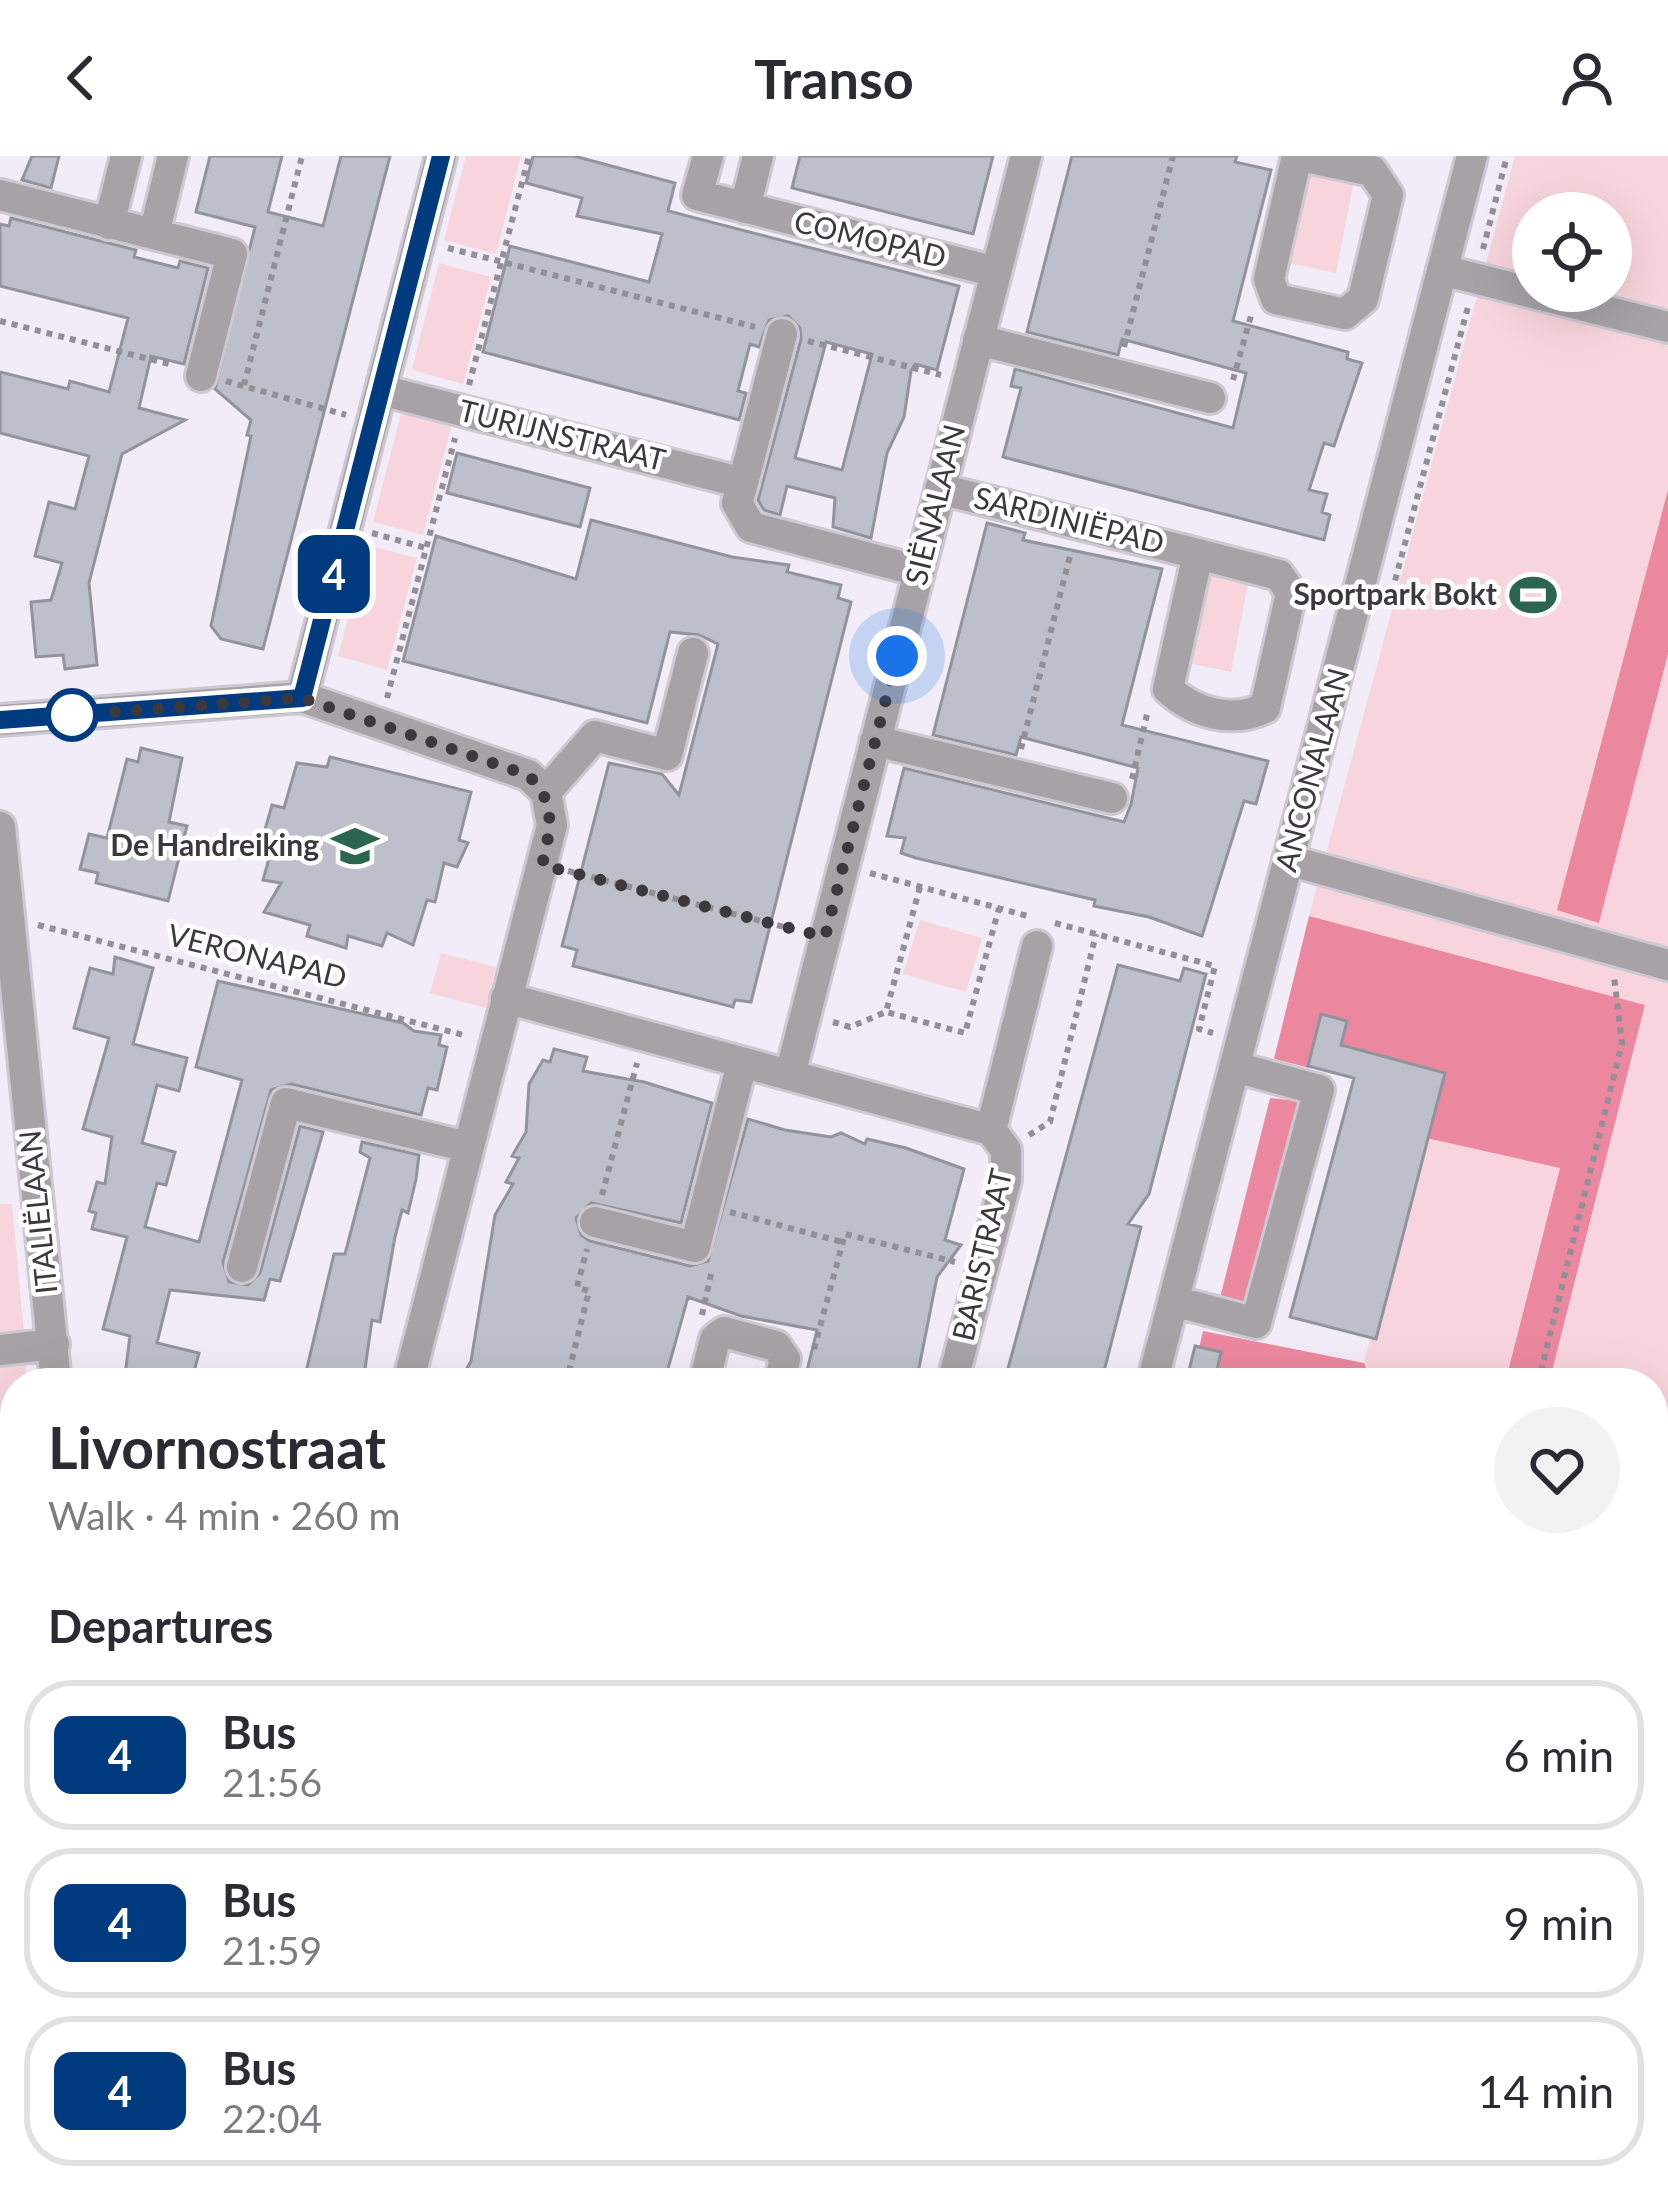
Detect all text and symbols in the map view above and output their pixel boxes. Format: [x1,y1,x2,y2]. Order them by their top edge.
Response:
icon: back [48,45,114,111]
icon: person [1554,45,1620,111]
text: Transo [754,46,914,111]
map controls [1512,192,1632,312]
button: locate [1512,192,1632,312]
street label: COMOPAD [791,202,950,274]
street label: TURIJNSTRAAT [455,391,670,477]
street label: SIËNALAAN [897,421,971,589]
street label: SARDINIËPAD [971,478,1168,560]
line badge: 4 [295,535,373,613]
text: 4 [322,549,346,599]
sports icon: Sportpark Bokt [1508,570,1558,620]
place label: Sportpark Bokt [1293,575,1497,611]
your location [867,626,927,686]
street label: ANCONALAAN [1267,664,1356,875]
unlabelled marker [47,690,97,740]
school or university icon: De Handreiking [330,821,380,871]
place label: De Handreiking [110,826,319,862]
street label: VERONAPAD [164,915,351,995]
street label: ITALIËLAAN [11,1129,64,1296]
street label: BARISTRAAT [944,1165,1018,1344]
button: heart [1494,1407,1620,1533]
text: Livornostraat [48,1413,386,1481]
text: Walk · 4 min · 260 m [48,1492,401,1538]
text: Departures [48,1599,273,1653]
text: Bus [222,1705,296,1759]
text: 6 min [1503,1728,1614,1782]
text: 4 [108,1730,132,1780]
text: 21:56 [222,1759,322,1805]
text: Bus [222,1873,296,1927]
text: 9 min [1503,1896,1614,1950]
text: 4 [108,1898,132,1948]
text: 21:59 [222,1927,322,1973]
text: Bus [222,2041,296,2095]
text: 14 min [1477,2064,1614,2118]
text: 4 [108,2066,132,2116]
text: 22:04 [222,2095,322,2141]

